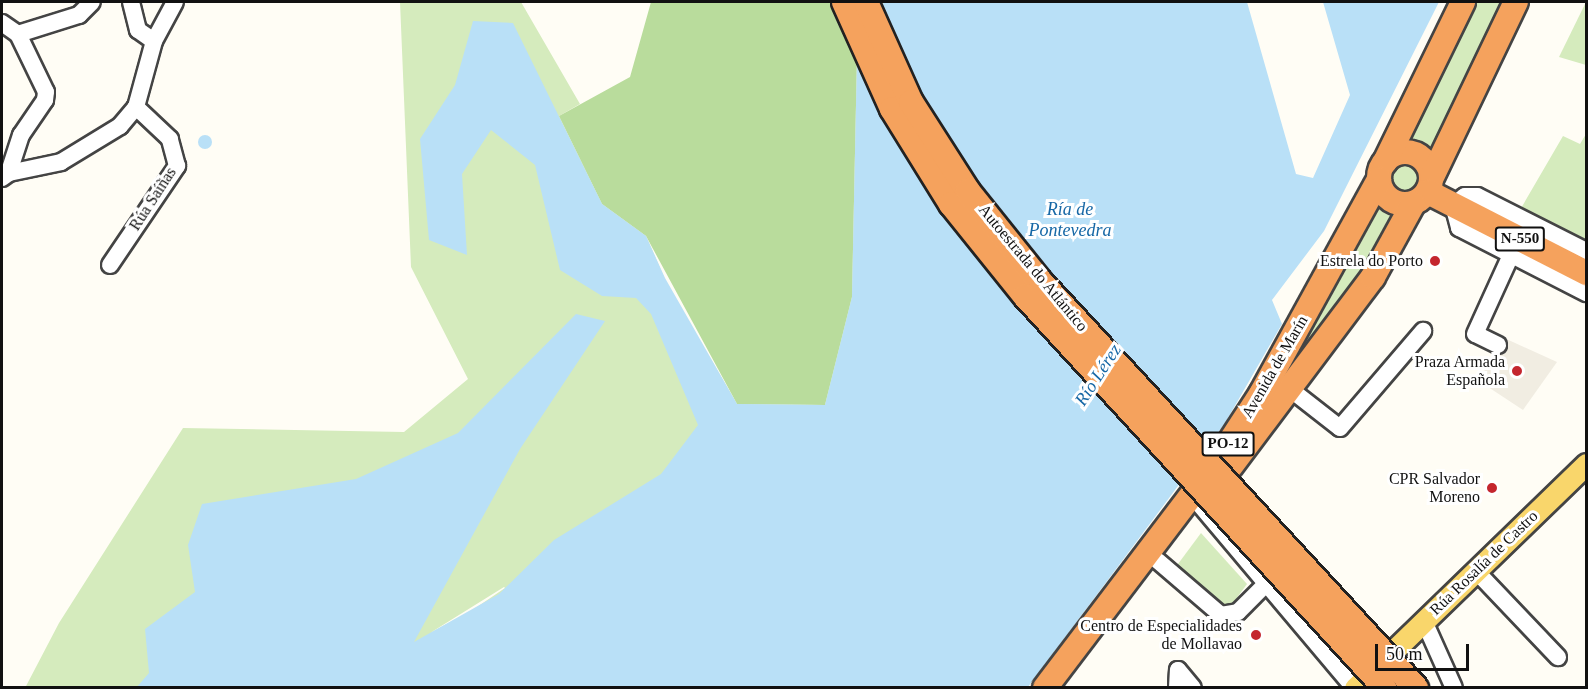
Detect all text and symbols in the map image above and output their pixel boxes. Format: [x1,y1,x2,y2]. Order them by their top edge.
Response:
street label: Rúa Saíñas [125,164,181,234]
water label: Ría de Pontevedra [1029,199,1111,242]
street label: Autoestrada do Atlántico [974,200,1092,336]
road number: N-550 [1494,227,1546,251]
place label: Estrela do Porto [1320,251,1423,271]
marker: Estrela do Porto [1428,254,1442,268]
street label: Avenida de Marín [1238,312,1312,422]
water label: Río Lérez [1070,340,1126,410]
place label: Praza Armada Española [1414,352,1505,390]
marker: Praza Armada Española [1510,364,1524,378]
road number: PO-12 [1201,432,1255,456]
place label: CPR Salvador Moreno [1389,469,1480,507]
marker: CPR Salvador Moreno [1485,481,1499,495]
street label: Rúa Rosalía de Castro [1426,507,1542,619]
place label: Centro de Especialidades de Mollavao [1080,616,1242,654]
marker: Centro de Especialidades de Mollavao [1247,626,1265,644]
scale bar [1378,632,1472,670]
text: 50 m [1386,644,1423,664]

